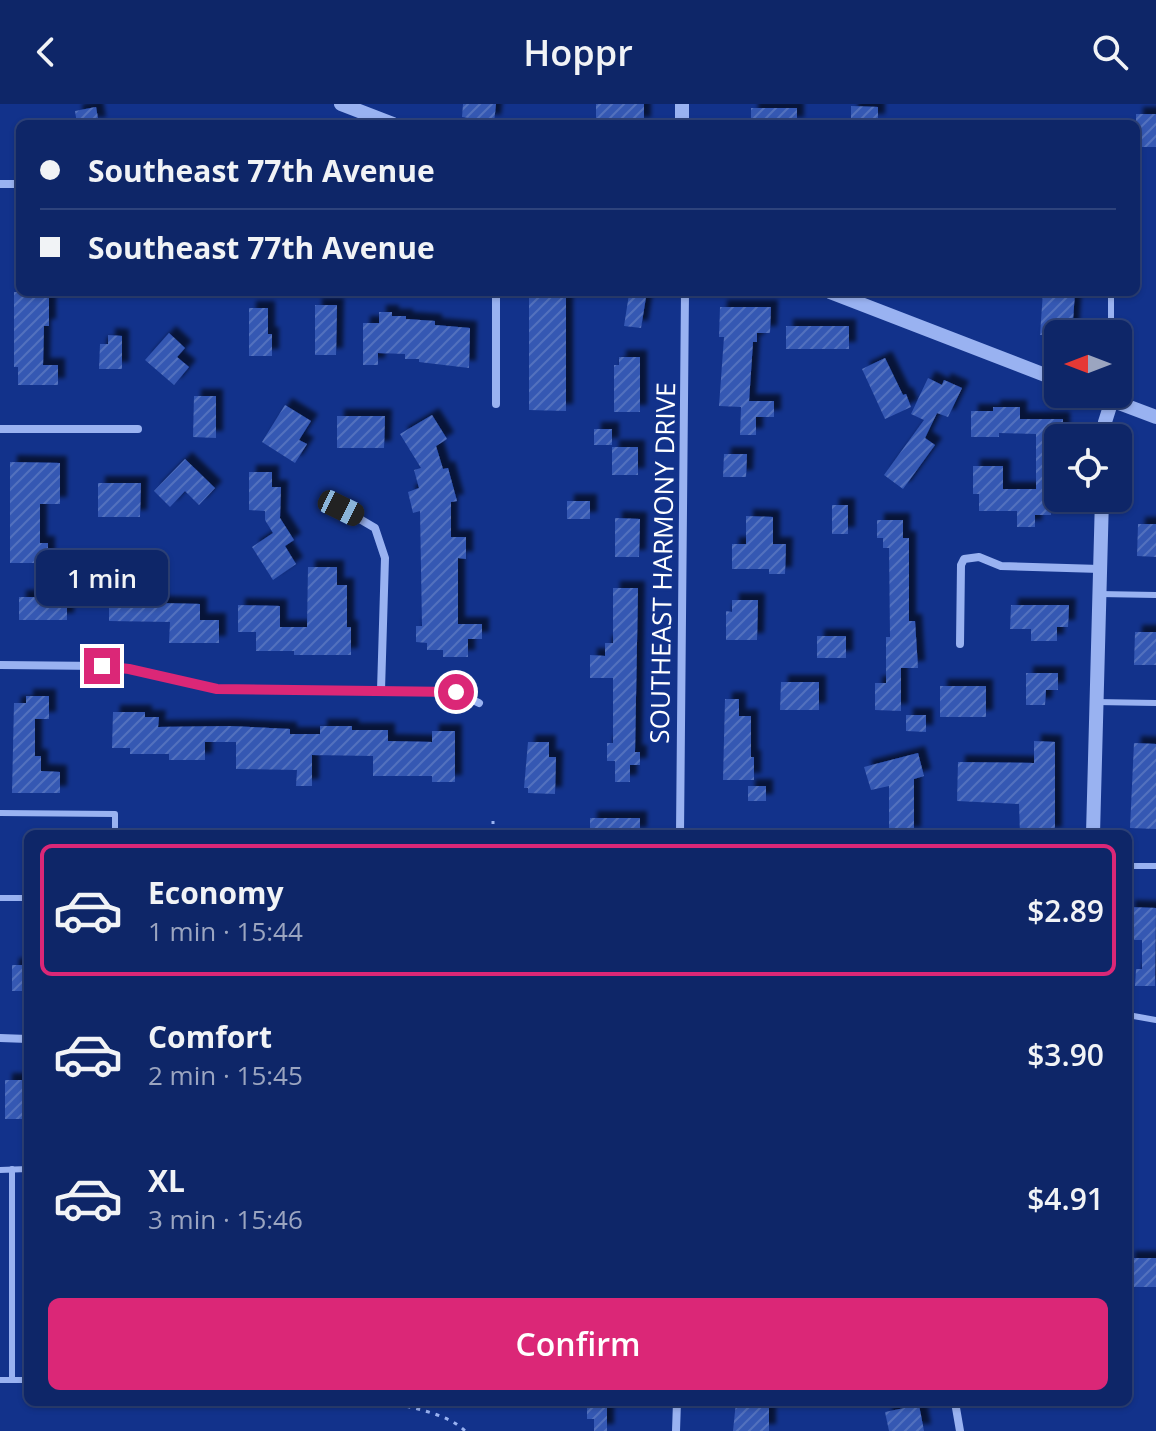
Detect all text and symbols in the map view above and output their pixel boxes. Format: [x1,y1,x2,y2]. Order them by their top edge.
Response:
text: Hoppr [523,28,633,77]
icon: back [24,30,68,74]
icon: search [1088,30,1132,74]
text: Southeast 77th Avenue [88,150,435,191]
text: Southeast 77th Avenue [88,227,435,268]
north arrow [1044,320,1132,408]
map controls [1044,320,1132,512]
street label: SOUTHEAST HARMONY DRIVE [641,382,683,744]
button: locate [1044,424,1132,512]
car [314,487,368,529]
callout: 1 min [36,550,168,606]
text: 1 min [67,560,137,596]
route end [84,648,120,684]
route start [438,674,474,710]
text: Economy [148,872,284,913]
icon: car [52,874,124,946]
text: $2.89 [1027,890,1104,931]
text: 1 min · 15:44 [148,913,303,949]
text: Comfort [148,1016,272,1057]
icon: car [52,1018,124,1090]
text: $3.90 [1027,1034,1104,1075]
text: 2 min · 15:45 [148,1057,303,1093]
text: XL [148,1160,185,1201]
icon: car [52,1162,124,1234]
text: $4.91 [1027,1178,1104,1219]
text: 3 min · 15:46 [148,1201,303,1237]
button: Confirm [48,1298,1108,1390]

